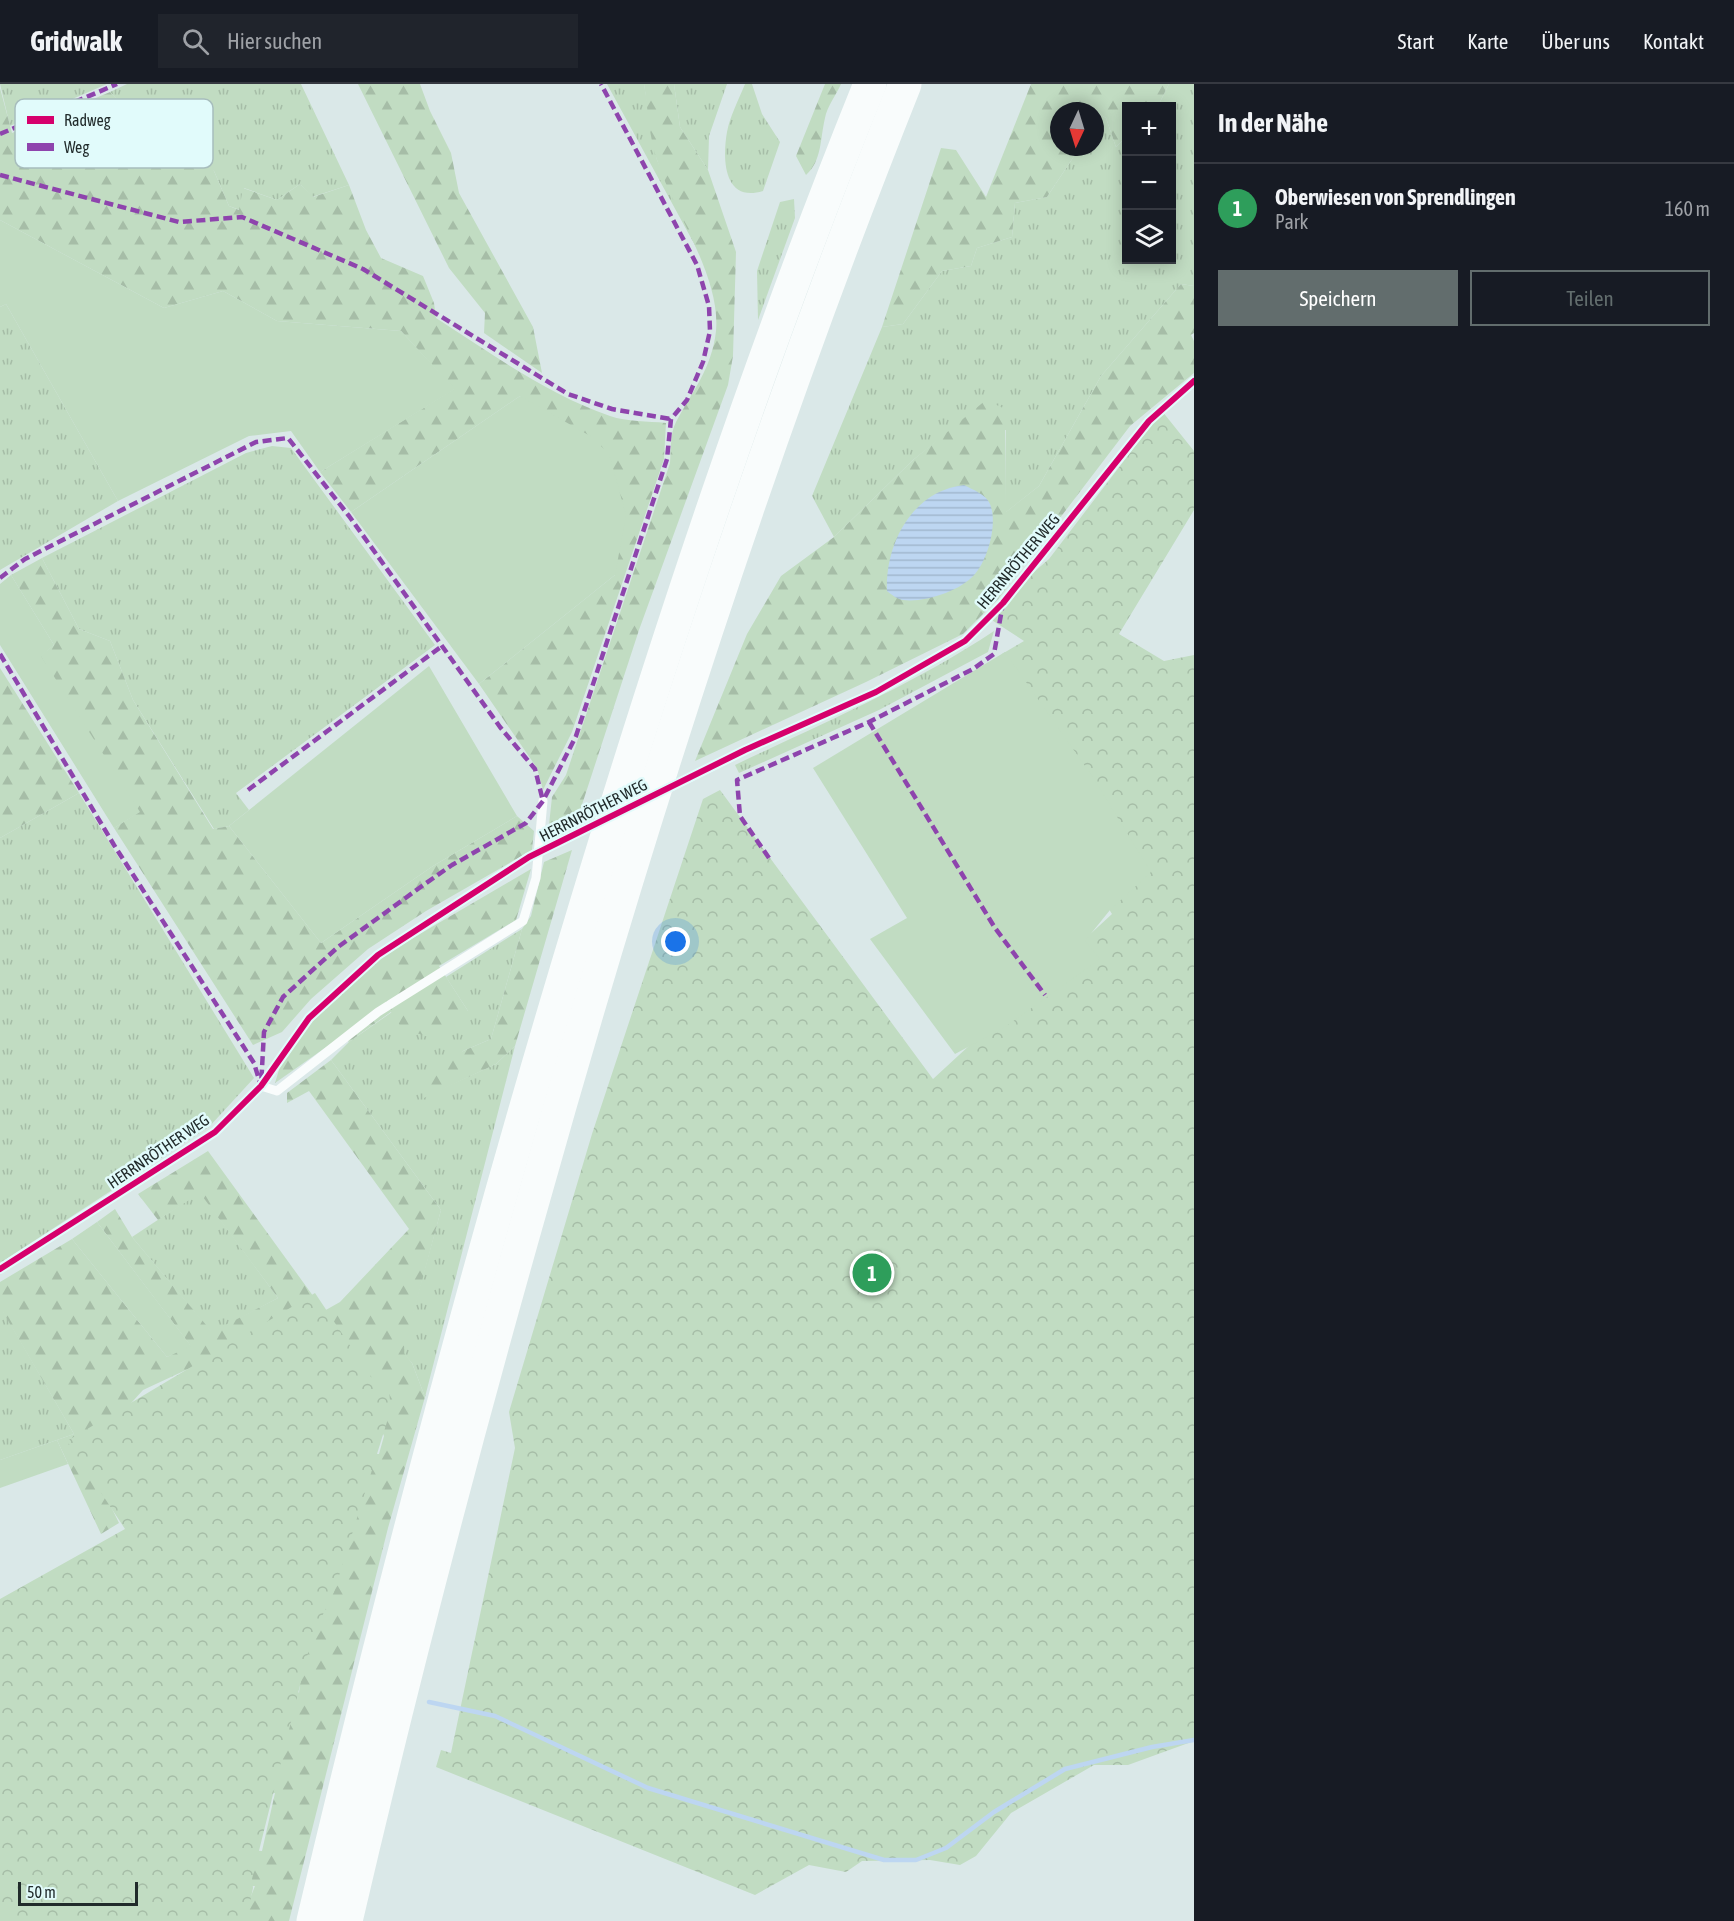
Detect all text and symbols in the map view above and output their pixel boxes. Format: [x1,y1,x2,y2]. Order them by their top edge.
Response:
search box [158,14,578,68]
text: Gridwalk [30,25,122,57]
icon: search [179,25,212,58]
text: Hier suchen [227,28,322,54]
text: Start [1398,29,1434,53]
text: Karte [1467,29,1508,53]
text: Über uns [1541,29,1610,53]
text: Kontakt [1643,29,1704,53]
legend [15,99,213,168]
north arrow [1050,102,1104,156]
map controls [1122,102,1176,264]
button: + [1122,102,1176,156]
text: In der Nähe [1218,108,1328,138]
text: Radweg [64,111,111,130]
text: Weg [64,138,89,157]
button: − [1122,156,1176,210]
text: Oberwiesen von Sprendlingen [1275,184,1516,210]
text: 1 [1233,197,1242,220]
text: 160 m [1665,197,1710,220]
button: layers [1122,210,1176,264]
text: Park [1275,210,1308,233]
button: Speichern [1218,270,1458,326]
button: Teilen [1470,270,1710,326]
street label: HERRNRÖTHER WEG [973,510,1063,612]
street label: HERRNRÖTHER WEG [536,775,650,845]
your location [661,927,690,956]
street label: HERRNRÖTHER WEG [104,1110,212,1192]
pin: 1 [852,1250,892,1296]
scale bar [18,1879,138,1906]
text: 50 m [27,1883,56,1901]

